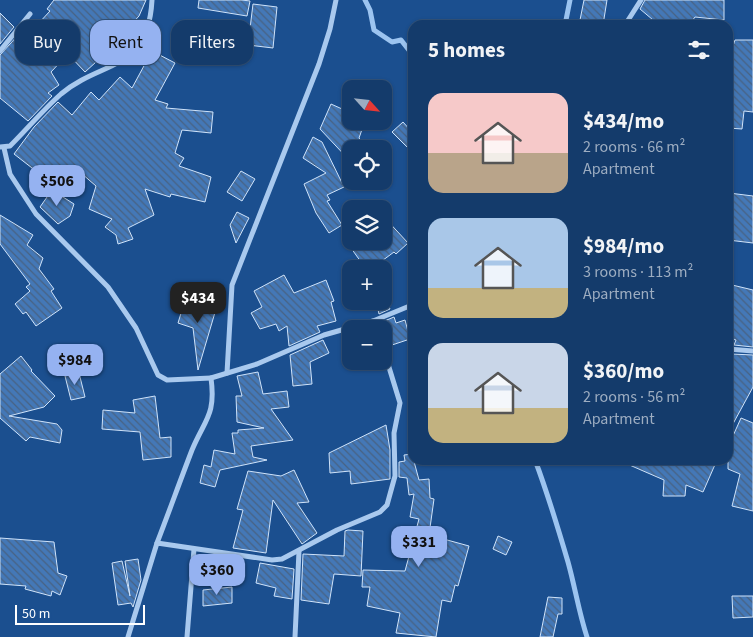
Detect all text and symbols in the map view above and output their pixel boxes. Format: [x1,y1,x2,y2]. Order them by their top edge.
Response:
chip: Buy [15,20,80,65]
chip: Rent [90,20,161,65]
chip: Filters [171,20,253,65]
text: 5 homes [428,35,505,65]
icon: filters [685,36,713,64]
north arrow [342,80,392,130]
map controls [342,80,392,370]
text: $434/mo [583,106,664,136]
icon: home [468,113,528,173]
text: 2 rooms · 66 m² [583,136,685,158]
button: locate [342,140,392,190]
text: Apartment [583,158,655,180]
pin: $506 [27,164,87,207]
text: $506 [40,170,74,192]
button: layers [342,200,392,250]
text: $984/mo [583,231,664,261]
icon: home [468,238,528,298]
button: + [342,260,392,310]
text: 3 rooms · 113 m² [583,261,693,283]
pin: $434 [168,282,228,324]
text: Apartment [583,283,655,305]
text: $434 [181,287,215,309]
button: − [342,320,392,370]
pin: $984 [45,344,105,386]
text: $984 [58,349,92,371]
text: $360/mo [583,356,664,386]
icon: home [468,363,528,423]
text: 2 rooms · 56 m² [583,386,685,408]
text: Apartment [583,408,655,430]
pin: $331 [389,526,449,568]
text: $331 [402,531,436,553]
pin: $360 [187,554,247,596]
text: $360 [200,559,234,581]
scale bar [15,602,145,625]
text: 50 m [22,604,50,624]

